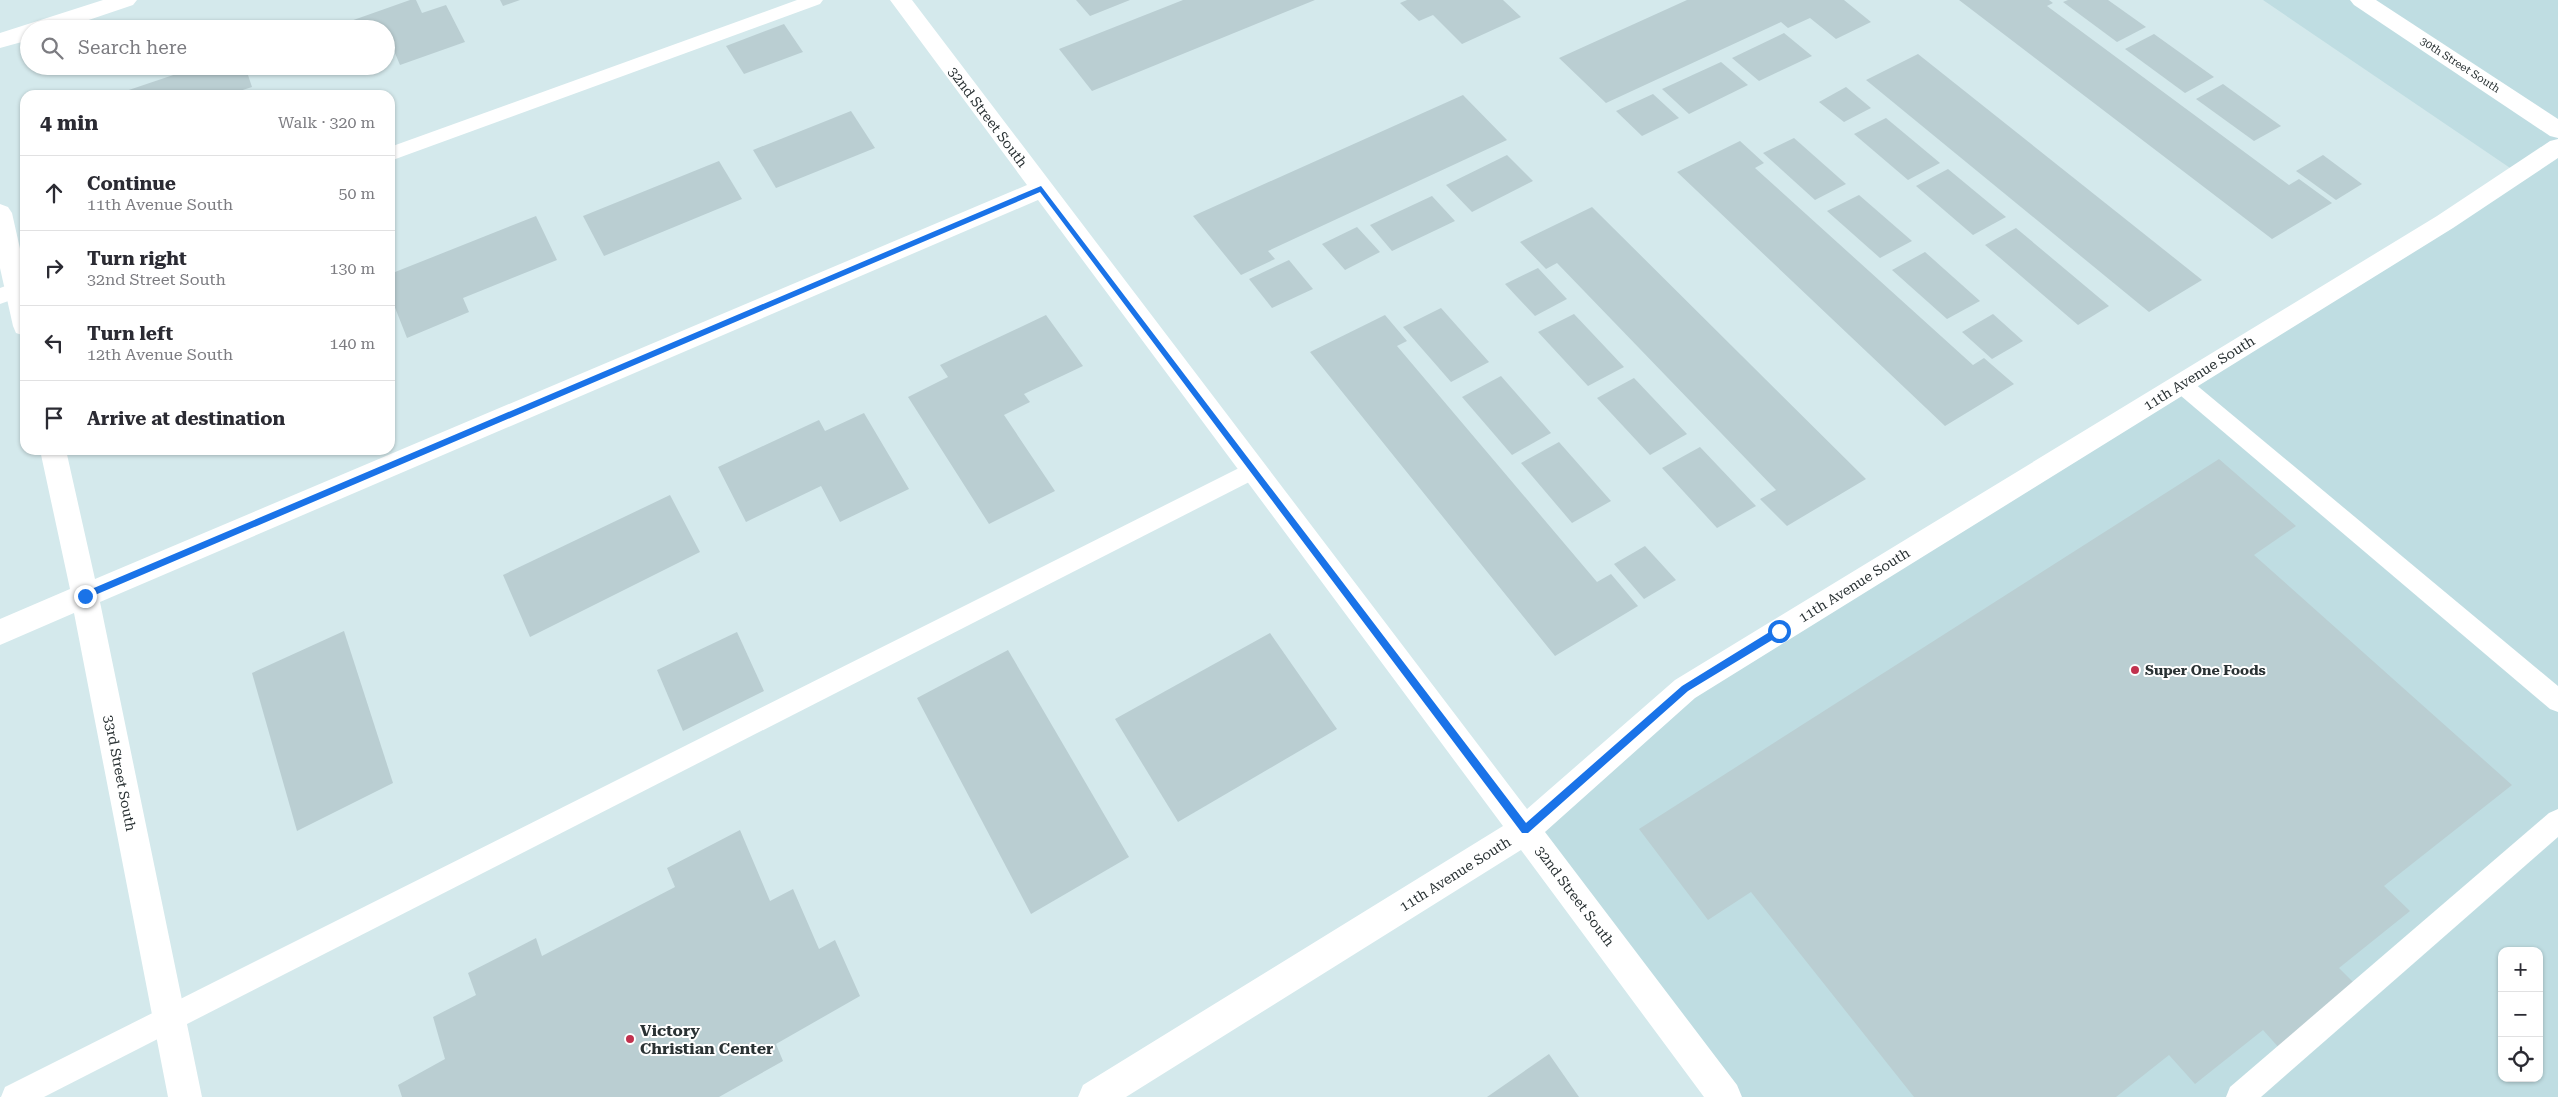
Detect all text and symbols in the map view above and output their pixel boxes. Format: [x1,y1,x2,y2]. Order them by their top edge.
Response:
search box [20,20,395,75]
icon: search [38,34,66,62]
street label: 30th Street South [2418,34,2502,96]
text: Search here [78,36,187,59]
street label: 32nd Street South [945,64,1031,170]
text: 4 min [40,111,98,135]
text: Walk · 320 m [278,113,375,132]
text: Continue [87,172,176,195]
icon: ahead [40,179,68,207]
text: 50 m [338,184,375,203]
text: 11th Avenue South [87,195,233,214]
text: Turn right [87,247,187,270]
icon: right [40,254,68,282]
text: 130 m [329,259,375,278]
text: 32nd Street South [87,270,226,289]
text: Turn left [87,322,173,345]
icon: left [40,329,68,357]
street label: 11th Avenue South [2141,332,2257,414]
text: 140 m [329,334,375,353]
text: 12th Avenue South [87,345,233,364]
icon: arrive [40,404,68,432]
text: Arrive at destination [87,407,285,430]
street label: 11th Avenue South [1796,544,1912,626]
route end [74,585,97,608]
route start [1768,620,1791,643]
place label: Super One Foods [2145,662,2266,678]
marker: Super One Foods [2129,664,2141,676]
street label: 33rd Street South [101,714,139,832]
street label: 11th Avenue South [1397,833,1513,915]
street label: 32nd Street South [1532,843,1618,949]
map controls [2498,947,2543,1082]
button: + [2498,947,2543,992]
button: − [2498,992,2543,1037]
place label: Victory Christian Center [640,1021,773,1058]
marker: Victory Christian Center [624,1033,636,1045]
button: locate [2498,1037,2543,1082]

